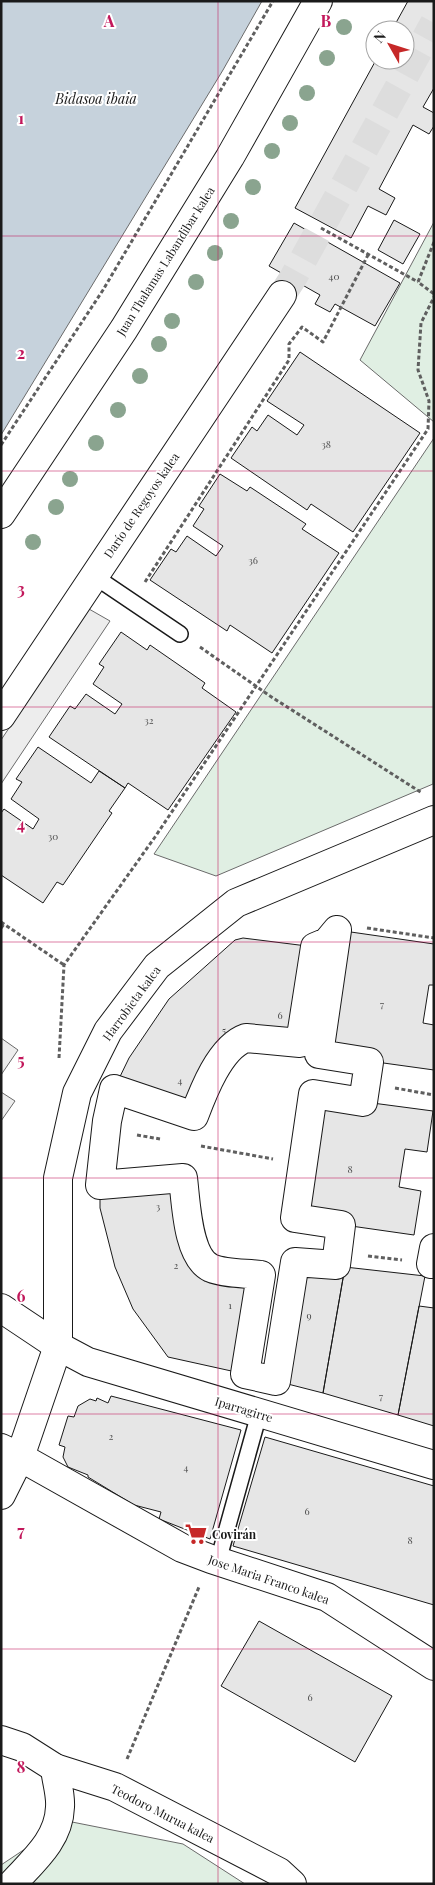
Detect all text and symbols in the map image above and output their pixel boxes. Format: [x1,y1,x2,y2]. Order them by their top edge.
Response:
text: A [103,10,115,31]
text: B [321,10,332,31]
north arrow [365,20,415,70]
text: N [369,27,390,46]
water label: Bidasoa ibaia [54,89,137,108]
text: 1 [18,107,24,128]
street label: Juan Thalamas Labandibar kalea [112,183,218,339]
house number: 40 [329,269,339,283]
text: 2 [17,342,25,363]
house number: 38 [321,437,331,451]
street label: Darío de Regoyos kalea [100,449,182,561]
house number: 36 [248,553,258,567]
text: 3 [17,578,25,599]
house number: 32 [144,713,154,727]
text: 4 [17,813,25,834]
house number: 30 [48,829,58,843]
street label: Harrobieta kalea [98,962,164,1044]
house number: 7 [380,997,384,1011]
house number: 6 [277,1008,283,1022]
house number: 5 [222,1023,226,1037]
text: 5 [17,1049,25,1070]
house number: 4 [178,1073,183,1087]
house number: 8 [347,1162,353,1176]
house number: 3 [156,1199,161,1213]
house number: 2 [174,1258,179,1272]
text: 6 [17,1285,26,1306]
house number: 1 [228,1298,232,1312]
house number: 9 [306,1308,312,1322]
house number: 7 [379,1389,383,1403]
street label: Iparragirre [213,1393,275,1425]
house number: 2 [109,1429,114,1443]
house number: 4 [184,1460,189,1474]
house number: 6 [304,1504,310,1518]
text: 7 [17,1520,25,1541]
supermarket icon: Covirán [183,1521,209,1547]
place label: Covirán [212,1526,257,1542]
house number: 8 [407,1533,413,1547]
street label: Jose Maria Franco kalea [205,1550,332,1607]
house number: 6 [307,1690,313,1704]
text: 8 [17,1756,26,1777]
street label: Teodoro Murua kalea [109,1780,217,1846]

